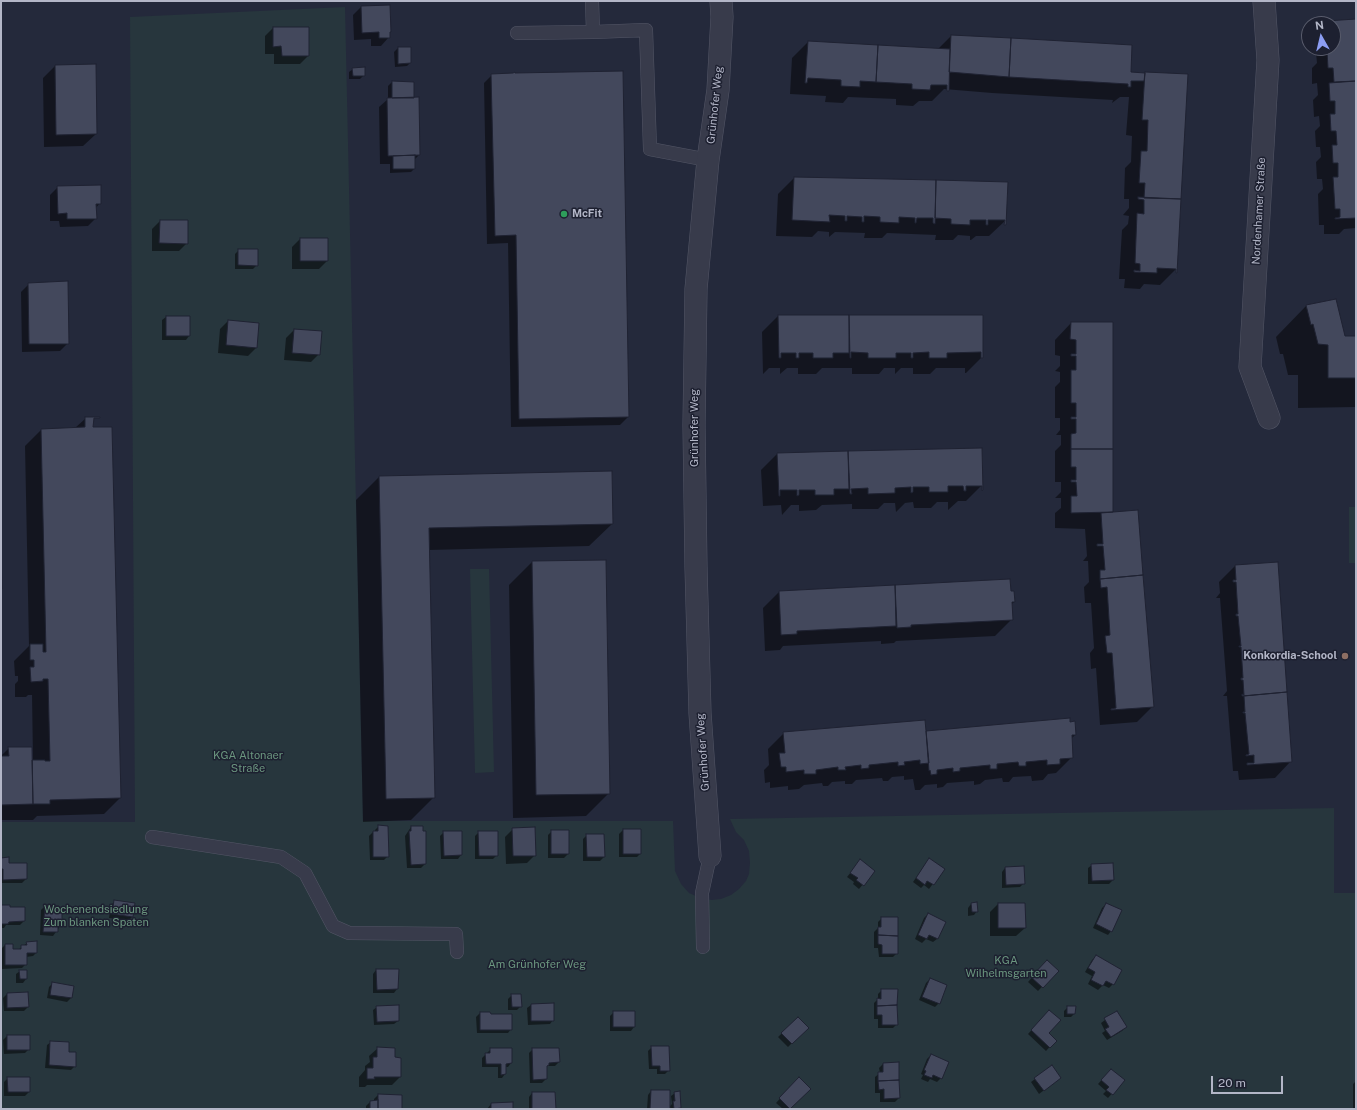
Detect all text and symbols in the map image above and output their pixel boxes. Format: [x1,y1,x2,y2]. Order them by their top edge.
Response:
north arrow [1301,16,1341,56]
text: N [1314,19,1325,32]
street label: Grünhofer Weg [704,66,726,144]
street label: Nordenhamer Straße [1250,157,1268,265]
place label: McFit [572,207,602,221]
marker: McFit [559,209,569,219]
street label: Grünhofer Weg [688,389,702,467]
place label: Konkordia-School [1243,649,1337,663]
marker: Konkordia-School [1340,651,1350,661]
street label: Grünhofer Weg [694,713,712,791]
park label: KGA Altonaer Straße [213,749,283,775]
park label: Wochenendsiedlung Zum blanken Spaten [43,903,149,929]
park label: KGA Wilhelmsgarten [965,954,1047,980]
park label: Am Grünhofer Weg [488,958,586,972]
scale bar [1213,1068,1285,1094]
text: 20 m [1218,1076,1246,1090]

